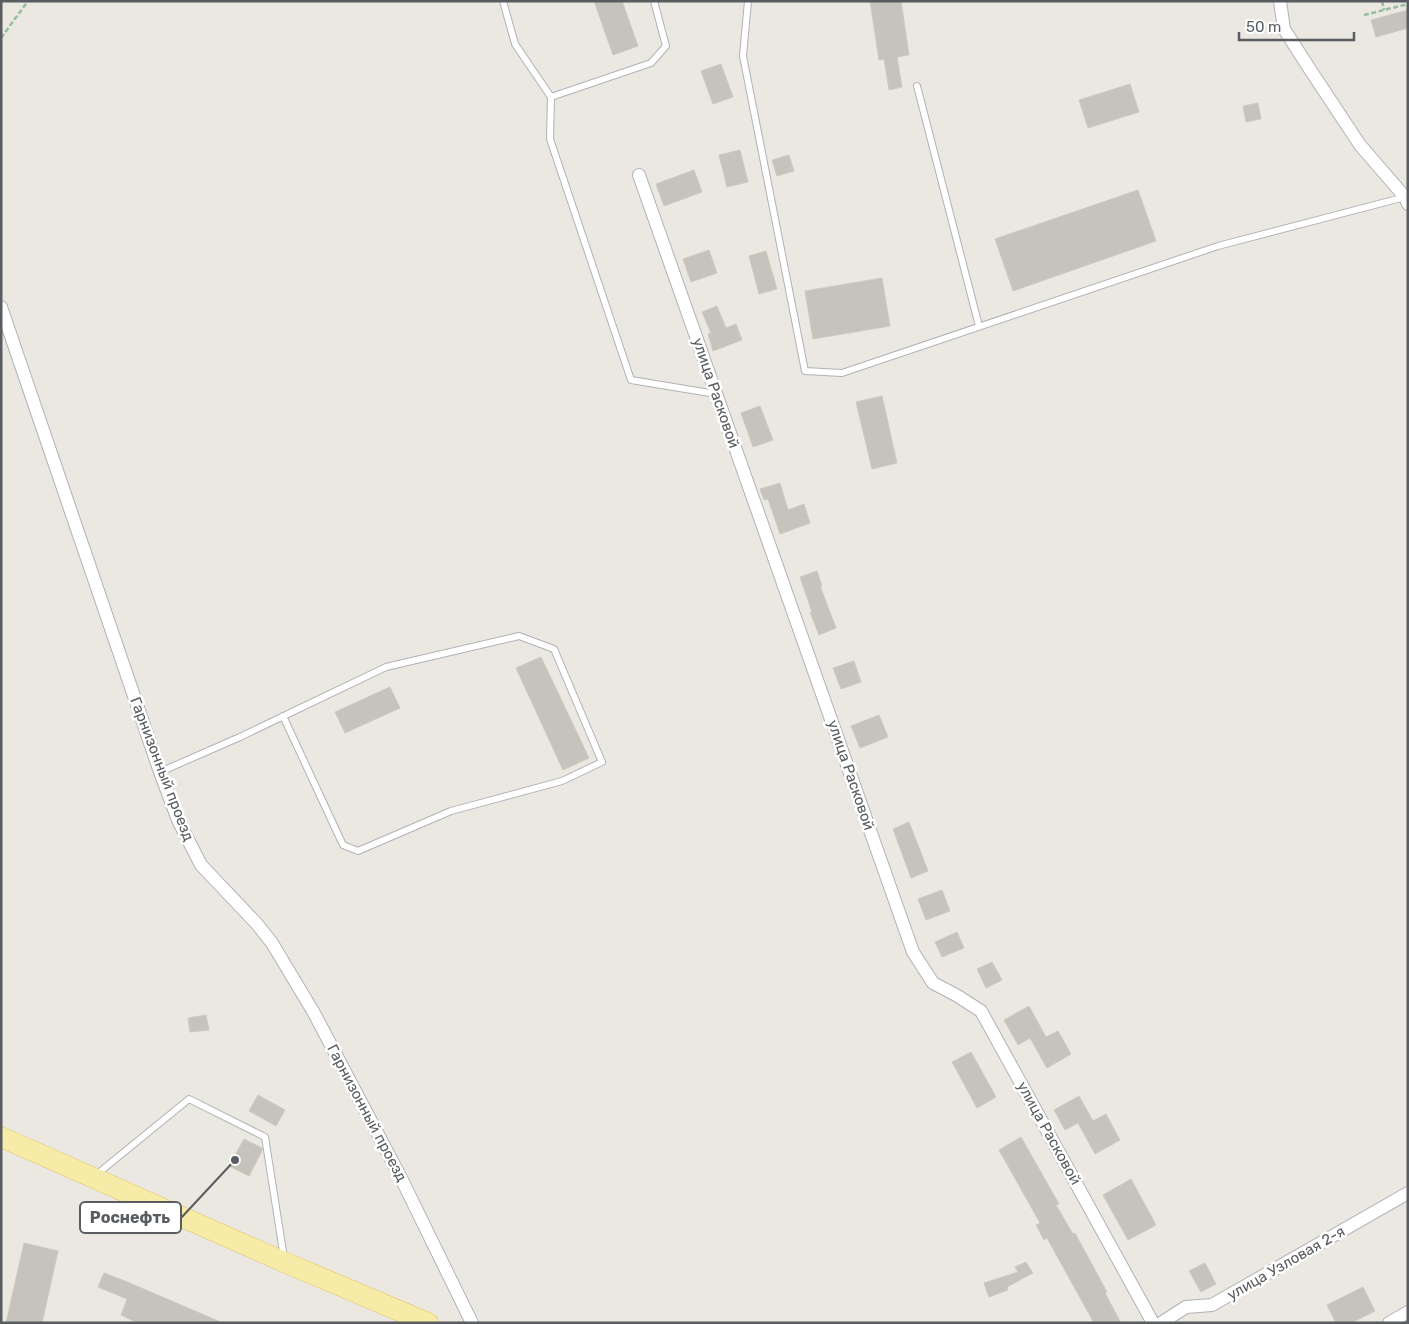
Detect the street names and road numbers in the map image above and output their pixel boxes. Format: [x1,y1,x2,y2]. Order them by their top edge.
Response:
street label: улица Расковой [689,335,743,451]
street label: Гарнизонный проезд [126,694,198,844]
street label: улица Расковой [824,717,878,833]
street label: Гарнизонный проезд [323,1041,411,1185]
street label: улица Расковой [1013,1078,1085,1188]
street label: улица Узловая 2-я [1224,1222,1348,1304]

